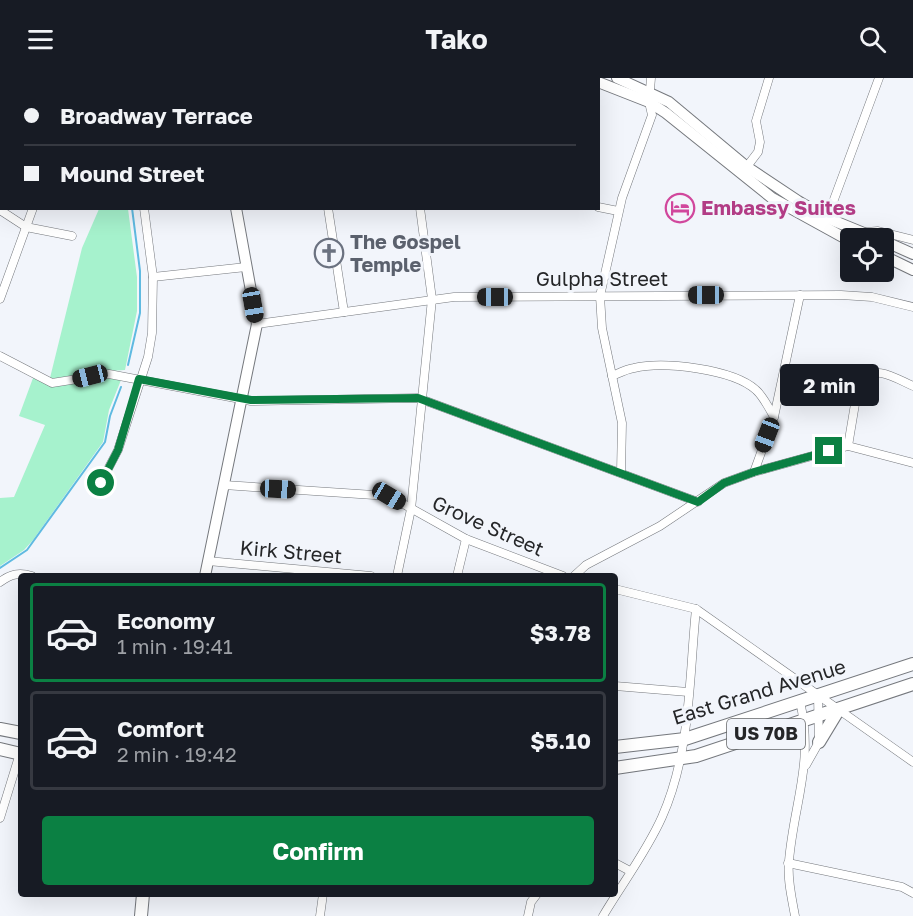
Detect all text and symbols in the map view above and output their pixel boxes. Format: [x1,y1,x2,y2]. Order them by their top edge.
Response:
icon: menu [24,23,57,56]
text: Tako [425,23,488,55]
icon: search [856,23,889,56]
text: Broadway Terrace [60,102,253,129]
text: Mound Street [60,160,204,187]
hotel icon: Embassy Suites [664,192,696,224]
place label: Embassy Suites [701,195,856,219]
map controls [840,228,894,282]
button: locate [840,228,894,282]
place label: The Gospel Temple [350,229,461,276]
church icon: The Gospel Temple [313,237,345,269]
street label: Gulpha Street [536,266,668,290]
car [241,286,265,324]
car [688,286,724,304]
car [477,288,513,306]
car [70,363,110,389]
callout: 2 min [780,364,878,406]
text: 2 min [803,373,856,397]
car [752,415,782,455]
route end [815,437,842,464]
route start [87,469,114,496]
car [260,479,296,499]
car [369,479,409,513]
street label: Grove Street [429,490,548,560]
street label: Kirk Street [239,535,343,567]
icon: car [45,606,99,660]
text: Economy [117,607,215,634]
text: $3.78 [530,619,591,646]
text: 1 min · 19:41 [117,634,233,658]
street label: East Grand Avenue [669,653,848,729]
icon: car [45,714,99,768]
text: Comfort [117,715,204,742]
road number: US 70B [727,719,805,749]
text: $5.10 [530,727,591,754]
text: 2 min · 19:42 [117,742,237,766]
button: Confirm [42,816,594,885]

